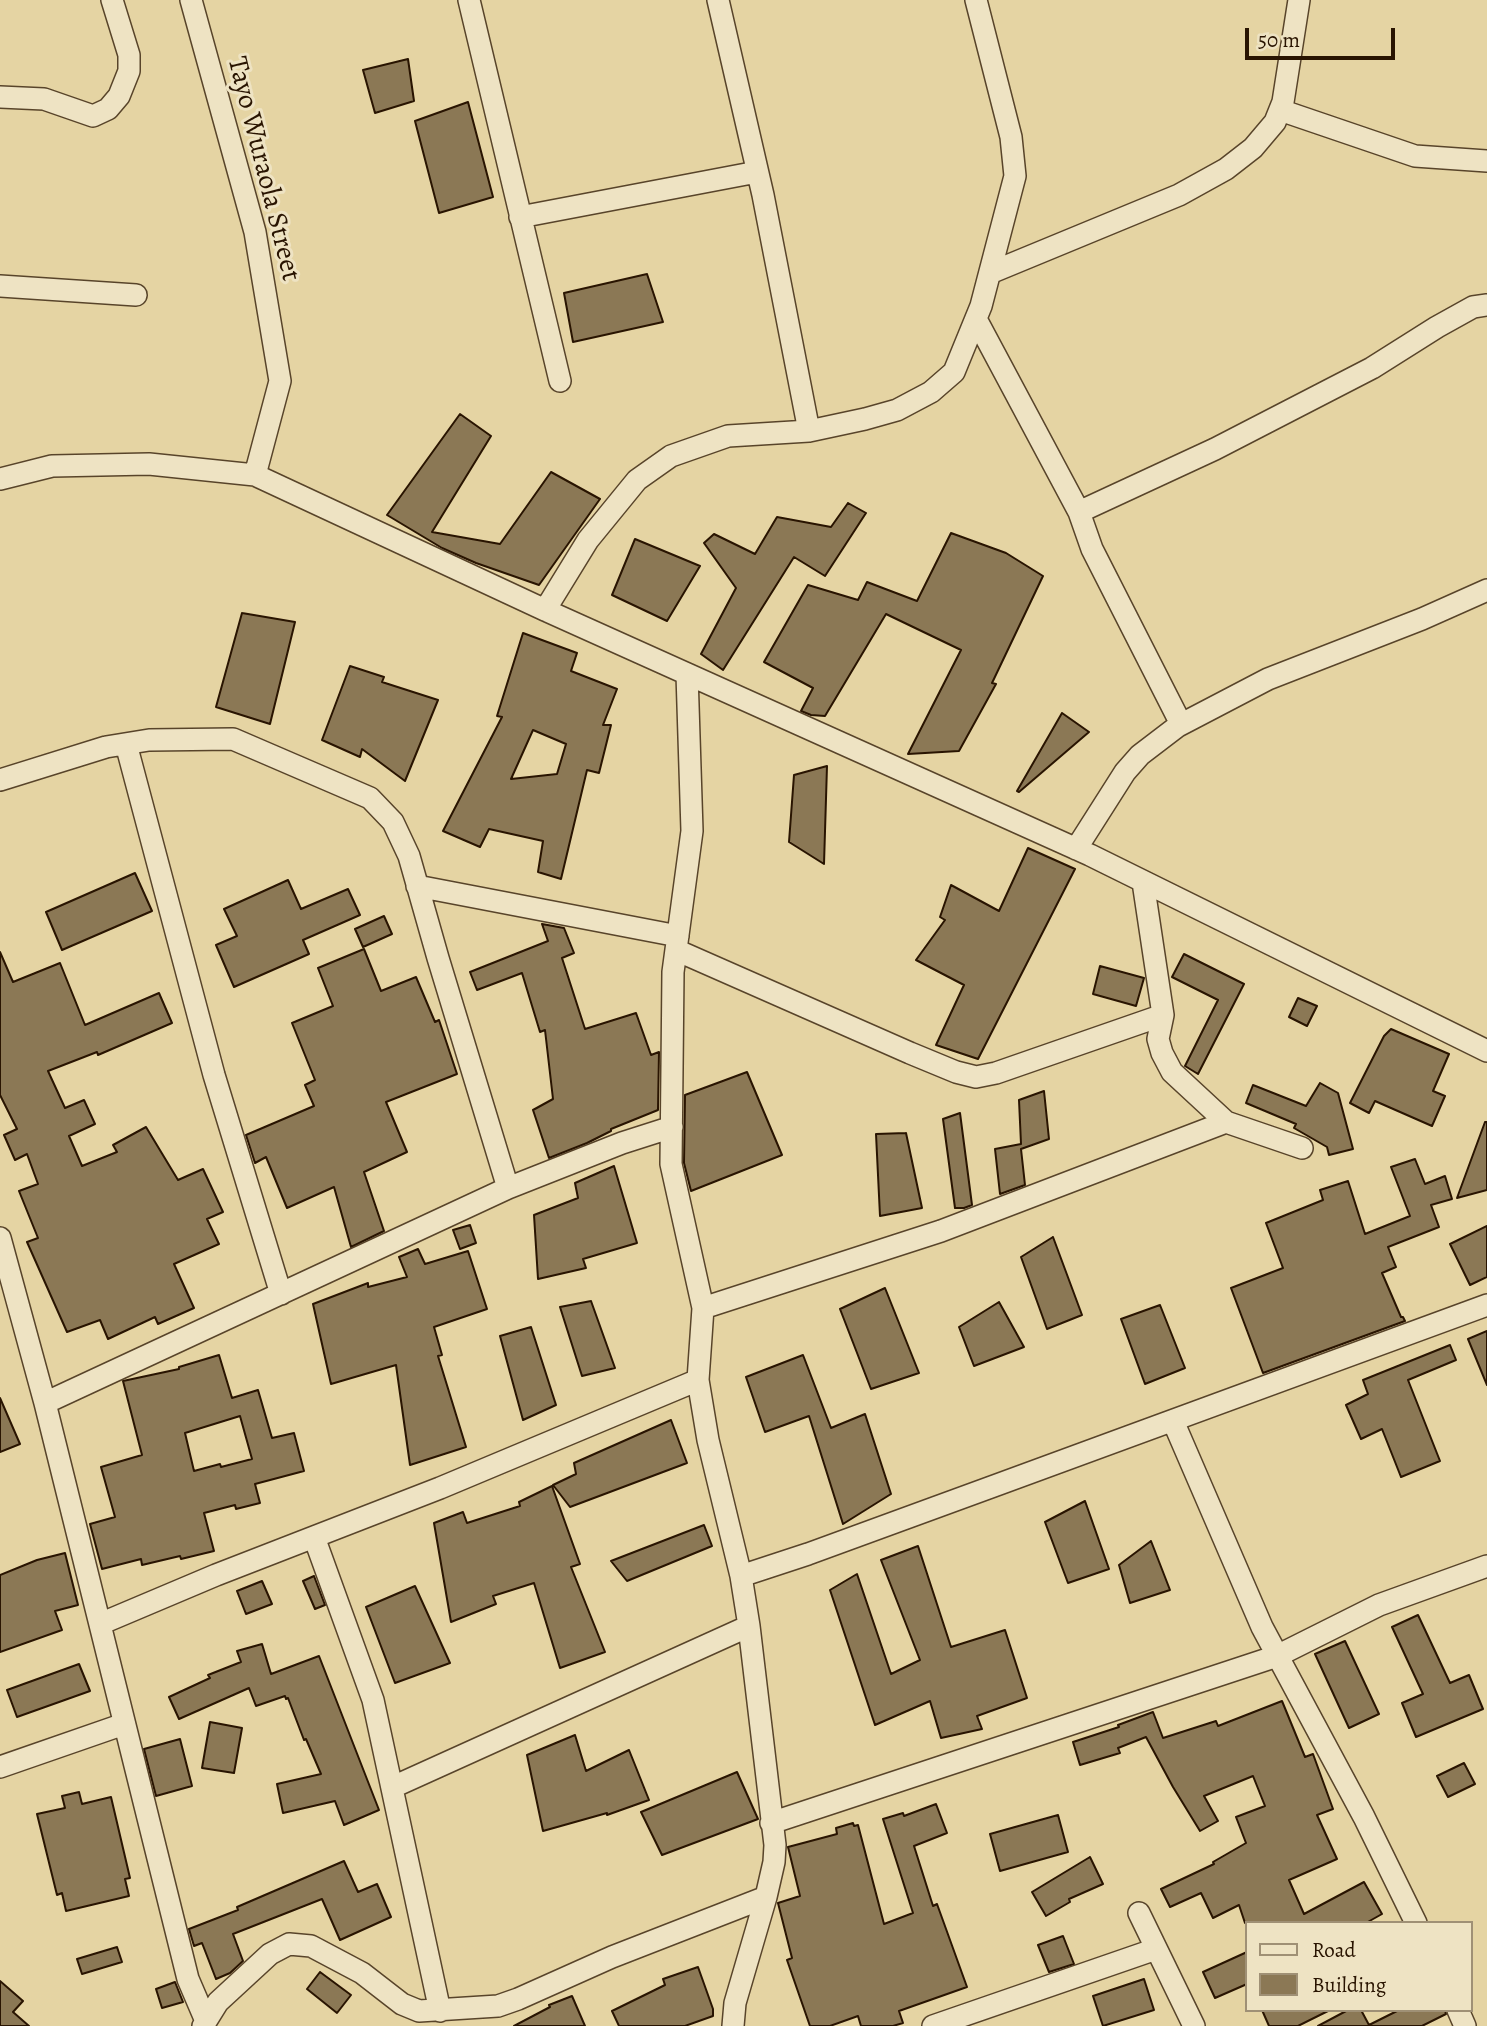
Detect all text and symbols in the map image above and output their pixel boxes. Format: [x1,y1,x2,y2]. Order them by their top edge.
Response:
scale bar [1249,14,1400,58]
text: 50 m [1258,26,1300,54]
street label: Tayo Wuraola Street [219,53,307,285]
legend [1246,1921,1473,2012]
text: Road [1312,1936,1356,1964]
text: Building [1312,1971,1386,1999]

